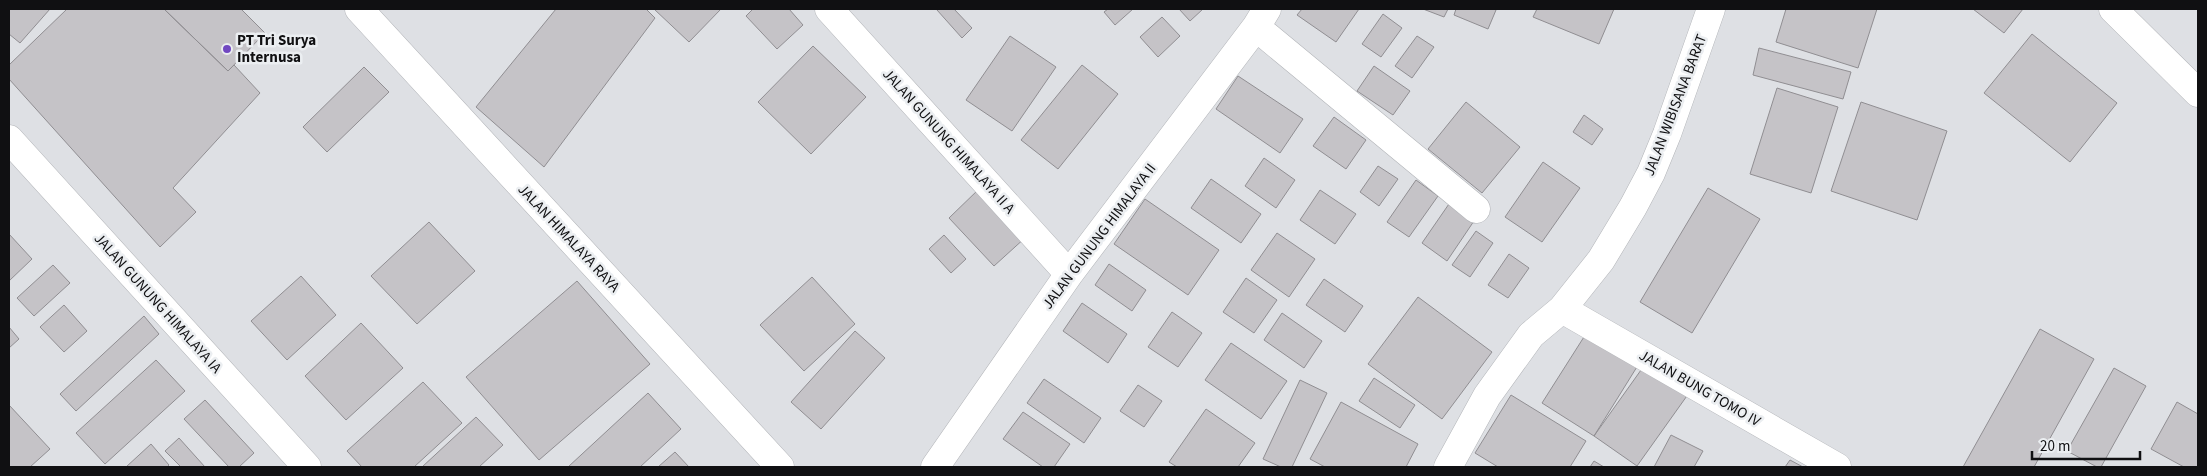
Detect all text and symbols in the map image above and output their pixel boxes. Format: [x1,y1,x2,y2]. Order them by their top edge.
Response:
place label: PT Tri Surya Internusa [237,30,316,68]
street label: JALAN WIBISANA BARAT [1639,31,1712,179]
marker: PT Tri Surya Internusa [221,43,233,55]
street label: JALAN GUNUNG HIMALAYA II A [878,64,1020,219]
street label: JALAN GUNUNG HIMALAYA II [1038,159,1161,314]
street label: JALAN HIMALAYA RAYA [513,180,625,298]
street label: JALAN GUNUNG HIMALAYA IA [89,229,227,379]
street label: JALAN BUNG TOMO IV [1635,345,1765,432]
scale bar [2032,428,2140,460]
text: 20 m [2040,436,2070,457]

